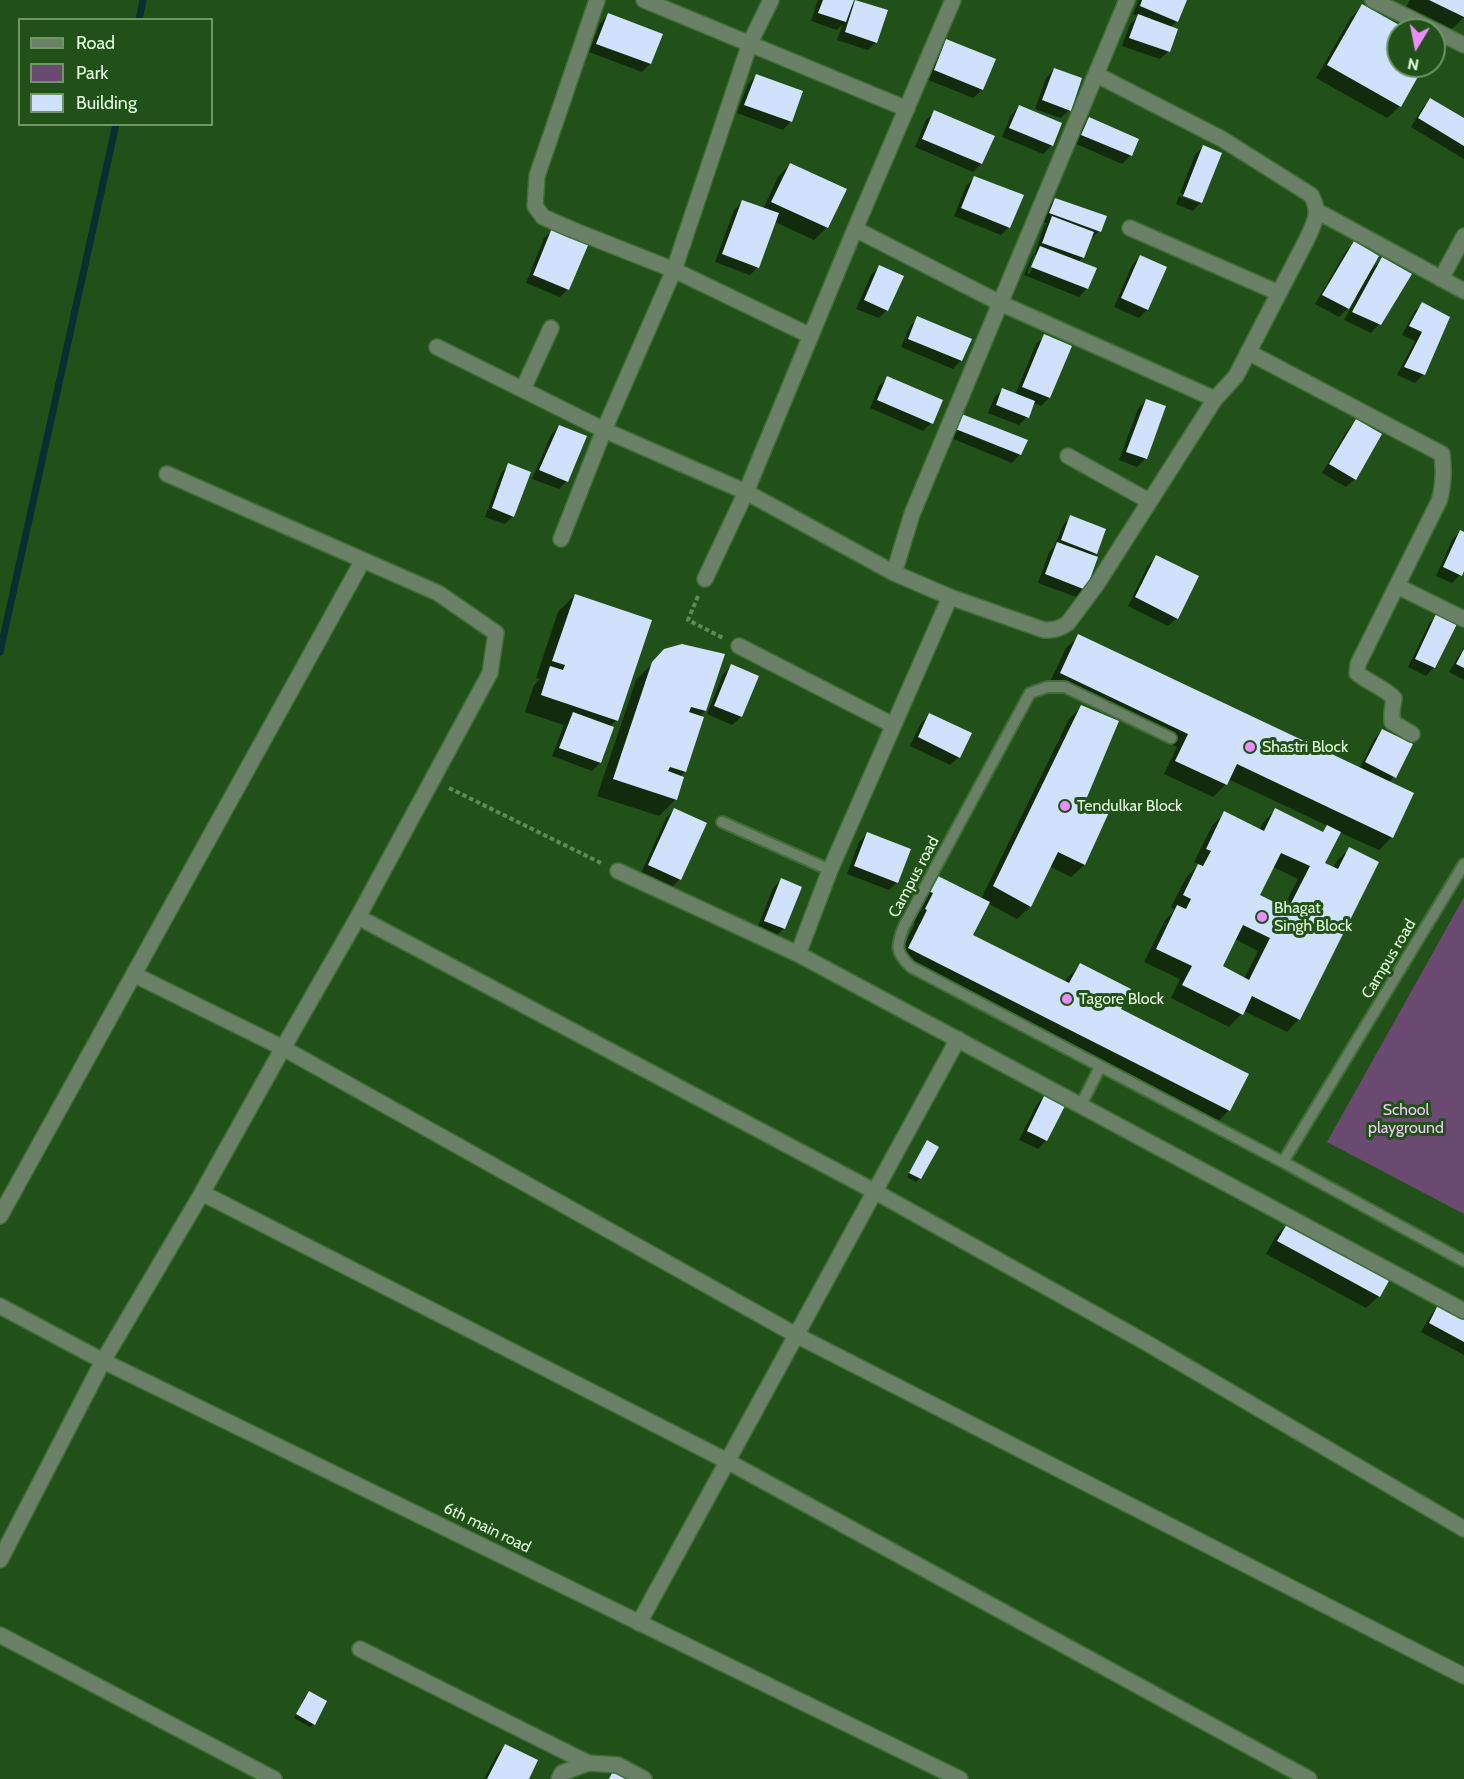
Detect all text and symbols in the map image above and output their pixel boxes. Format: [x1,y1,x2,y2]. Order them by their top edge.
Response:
legend [18,18,213,126]
north arrow [1386,18,1446,78]
text: Road [76,32,115,54]
text: N [1406,54,1420,75]
text: Park [76,62,108,84]
text: Building [76,92,137,114]
place label: Shastri Block [1262,737,1348,757]
marker: Shastri Block [1243,740,1257,754]
place label: Tendulkar Block [1077,796,1182,816]
marker: Tendulkar Block [1058,799,1072,813]
street label: Campus road [885,833,943,921]
place label: Bhagat Singh Block [1274,898,1352,936]
marker: Bhagat Singh Block [1255,910,1269,924]
street label: Campus road [1358,916,1420,1002]
place label: Tagore Block [1079,989,1164,1009]
marker: Tagore Block [1060,992,1074,1006]
park label: School playground [1368,1100,1444,1138]
street label: 6th main road [440,1499,534,1557]

